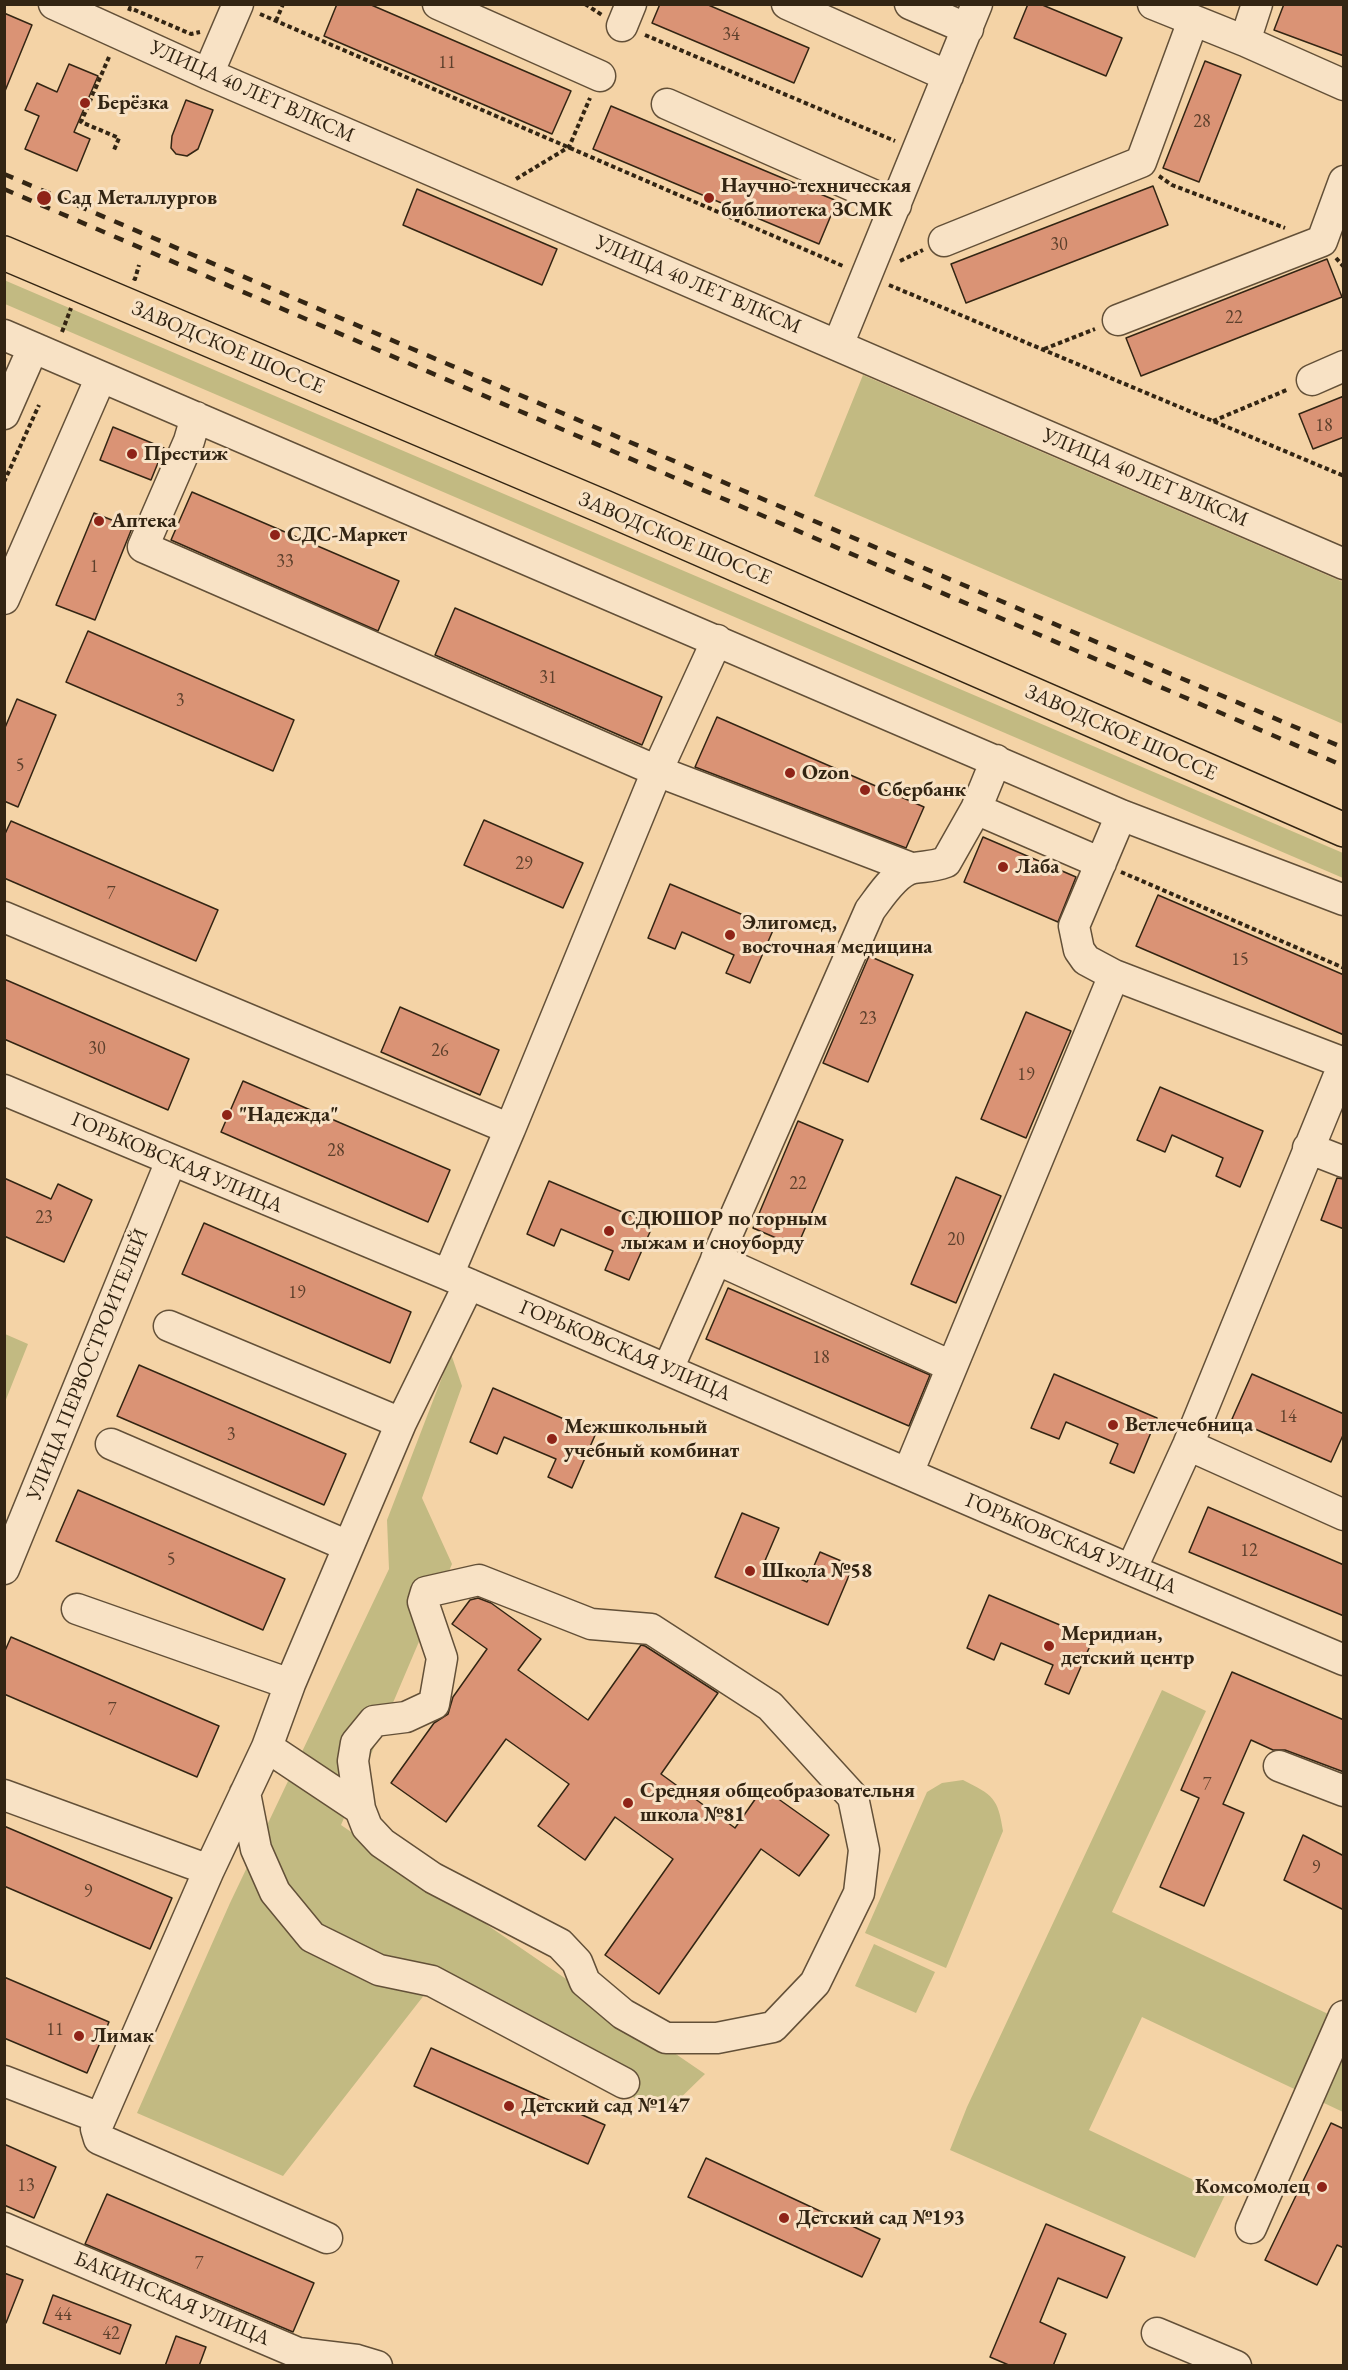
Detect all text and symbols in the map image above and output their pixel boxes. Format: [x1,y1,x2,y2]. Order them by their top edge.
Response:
house number: 34 [722,24,740,46]
street label: УЛИЦА 40 ЛЕТ ВЛКСМ [146,35,358,149]
house number: 11 [438,52,456,74]
place label: Берёзка [97,90,169,116]
marker: Берёзка [78,96,92,110]
house number: 28 [1193,111,1211,133]
place label: Научно-техническая библиотека ЗСМК [721,173,911,223]
place label: Сад Металлургов [57,185,217,211]
marker: Сад Металлургов [35,189,53,207]
marker: Научно-техническая библиотека ЗСМК [702,191,716,205]
street label: УЛИЦА 40 ЛЕТ ВЛКСМ [591,230,805,340]
house number: 30 [1050,234,1068,256]
street label: ЗАВОДСКОЕ ШОССЕ [128,296,328,400]
house number: 22 [1225,307,1243,329]
house number: 18 [1315,415,1333,437]
street label: УЛИЦА 40 ЛЕТ ВЛКСМ [1038,423,1252,533]
place label: Престиж [144,441,228,467]
marker: Престиж [125,447,139,461]
street label: ЗАВОДСКОЕ ШОССЕ [575,487,775,591]
place label: Аптека [111,508,177,534]
marker: Аптека [92,514,106,528]
place label: СДС-Маркет [287,522,407,548]
marker: СДС-Маркет [268,528,282,542]
house number: 33 [276,551,294,573]
house number: 1 [90,556,98,578]
house number: 31 [539,667,557,689]
street label: ЗАВОДСКОЕ ШОССЕ [1021,679,1221,787]
house number: 3 [176,690,184,712]
house number: 5 [16,755,24,777]
place label: Ozon [802,760,850,786]
marker: Ozon [783,766,797,780]
place label: Сбербанк [877,777,966,803]
marker: Сбербанк [858,783,872,797]
house number: 29 [515,853,533,875]
place label: Лаба [1015,854,1059,880]
marker: Лаба [996,860,1010,874]
house number: 7 [107,883,115,905]
place label: Элигомед, восточная медицина [742,910,932,960]
marker: Элигомед, восточная медицина [723,928,737,942]
house number: 15 [1231,949,1249,971]
house number: 23 [859,1008,877,1030]
house number: 30 [88,1038,106,1060]
house number: 26 [431,1040,449,1062]
house number: 19 [1017,1064,1035,1086]
place label: "Надежда" [239,1102,339,1128]
street label: ГОРЬКОВСКАЯ УЛИЦА [68,1107,286,1219]
marker: "Надежда" [220,1108,234,1122]
house number: 28 [327,1140,345,1162]
house number: 22 [789,1173,807,1195]
place label: СДЮШОР по горным лыжам и сноуборду [621,1206,827,1256]
house number: 23 [35,1207,53,1229]
marker: СДЮШОР по горным лыжам и сноуборду [602,1224,616,1238]
street label: УЛИЦА ПЕРВОСТРОИТЕЛЕЙ [22,1225,154,1505]
house number: 20 [947,1229,965,1251]
house number: 19 [288,1282,306,1304]
street label: ГОРЬКОВСКАЯ УЛИЦА [516,1295,734,1407]
house number: 18 [812,1347,830,1369]
house number: 14 [1279,1406,1297,1428]
place label: Ветлечебница [1125,1412,1253,1438]
place label: Межшкольный учебный комбинат [564,1414,739,1464]
marker: Ветлечебница [1106,1418,1120,1432]
house number: 3 [227,1424,235,1446]
marker: Межшкольный учебный комбинат [545,1432,559,1446]
street label: ГОРЬКОВСКАЯ УЛИЦА [962,1488,1180,1600]
house number: 12 [1240,1540,1258,1562]
house number: 5 [167,1549,175,1571]
place label: Школа №58 [762,1558,872,1584]
marker: Школа №58 [743,1564,757,1578]
place label: Меридиан, детский центр [1061,1621,1194,1671]
marker: Меридиан, детский центр [1042,1639,1056,1653]
house number: 7 [108,1699,116,1721]
house number: 7 [1203,1774,1211,1796]
place label: Средняя общеобразовательня школа №81 [640,1778,915,1828]
marker: Средняя общеобразовательня школа №81 [621,1796,635,1810]
house number: 9 [1312,1857,1320,1879]
house number: 9 [84,1881,92,1903]
house number: 11 [46,2019,64,2041]
place label: Лимак [91,2023,154,2049]
marker: Лимак [72,2029,86,2043]
place label: Детский сад №147 [521,2093,690,2119]
marker: Детский сад №147 [502,2099,516,2113]
place label: Комсомолец [1195,2174,1310,2200]
house number: 13 [17,2175,35,2197]
marker: Комсомолец [1315,2180,1329,2194]
place label: Детский сад №193 [796,2205,965,2231]
marker: Детский сад №193 [777,2211,791,2225]
street label: БАКИНСКАЯ УЛИЦА [70,2246,274,2352]
house number: 7 [195,2253,203,2275]
house number: 44 [54,2304,72,2326]
house number: 42 [102,2323,120,2345]

